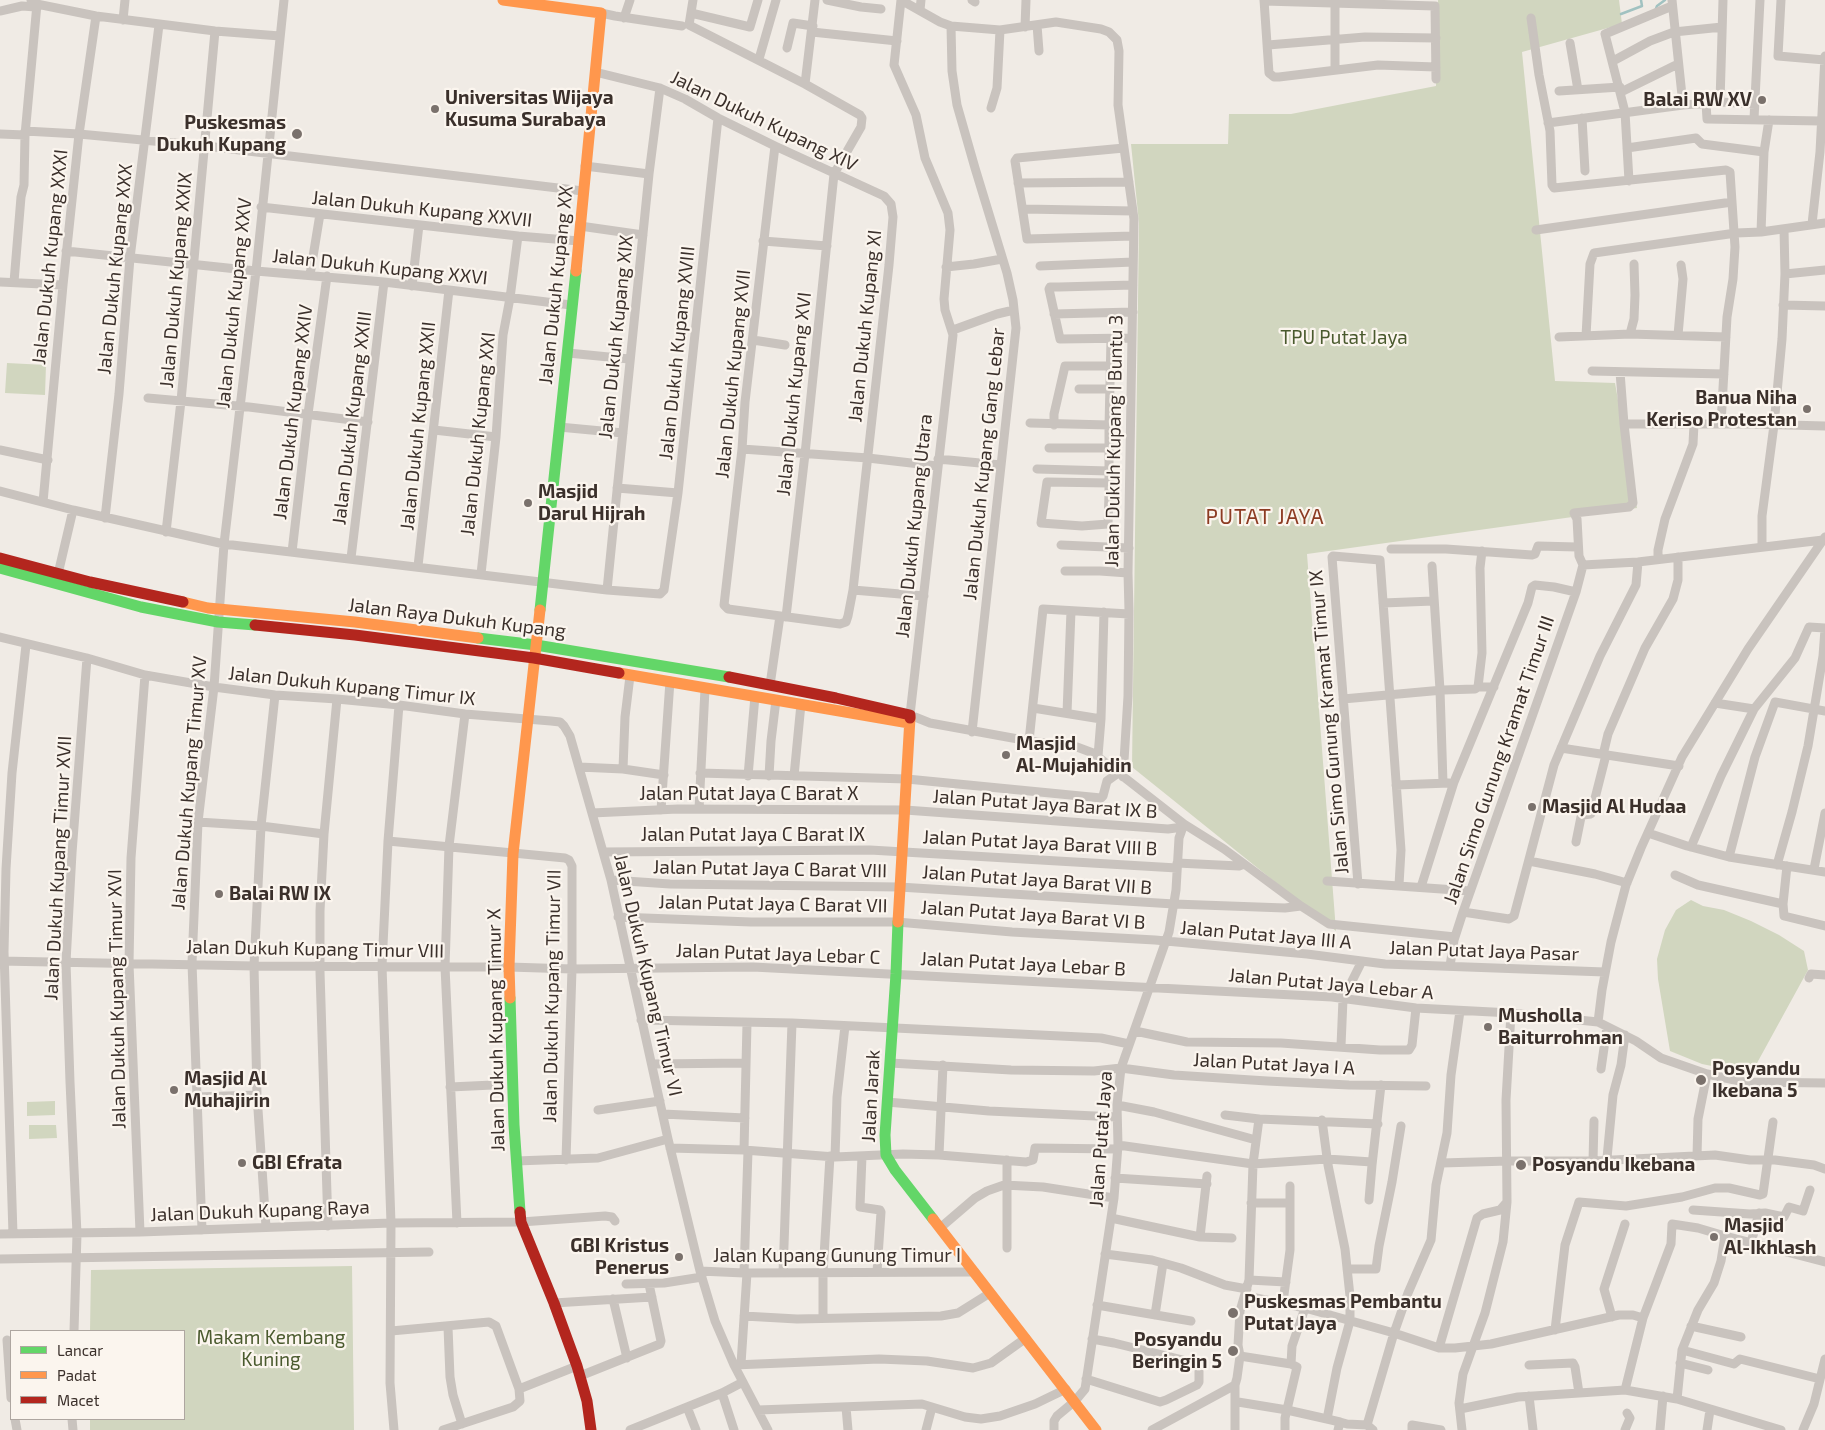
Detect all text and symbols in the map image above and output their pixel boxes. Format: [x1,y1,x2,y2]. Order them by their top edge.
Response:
street label: Jalan Dukuh Kupang XIV [667,66,861,176]
place label: Universitas Wijaya Kusuma Surabaya [445,87,614,131]
place label: Balai RW XV [1643,89,1752,111]
marker: Balai RW XV [1756,94,1768,106]
marker: Universitas Wijaya Kusuma Surabaya [429,103,441,115]
place label: Puskesmas Dukuh Kupang [156,112,286,156]
marker: Puskesmas Dukuh Kupang [290,127,304,141]
street label: Jalan Dukuh Kupang XXXI [27,148,73,366]
street label: Jalan Dukuh Kupang XXX [93,163,137,375]
street label: Jalan Dukuh Kupang XXIX [155,171,197,389]
street label: Jalan Dukuh Kupang XX [534,184,578,386]
street label: Jalan Dukuh Kupang XXVII [311,186,533,232]
street label: Jalan Dukuh Kupang XXV [212,197,256,409]
street label: Jalan Dukuh Kupang XI [844,229,886,423]
street label: Jalan Dukuh Kupang XIX [594,234,638,440]
street label: Jalan Dukuh Kupang XXVI [271,244,489,290]
street label: Jalan Dukuh Kupang XVIII [654,245,700,461]
street label: Jalan Dukuh Kupang XVII [711,268,755,480]
street label: Jalan Dukuh Kupang XVI [772,291,816,497]
street label: Jalan Dukuh Kupang XXIV [268,303,318,521]
street label: Jalan Dukuh Kupang XXIII [328,310,376,526]
street label: Jalan Dukuh Kupang I Buntu 3 [1100,315,1128,567]
street label: Jalan Dukuh Kupang XXII [396,320,440,532]
street label: Jalan Dukuh Kupang Gang Lebar [958,327,1010,601]
park label: TPU Putat Jaya [1280,327,1408,349]
street label: Jalan Dukuh Kupang XXI [456,331,500,537]
place label: Banua Niha Keriso Protestan [1646,387,1797,431]
marker: Banua Niha Keriso Protestan [1801,403,1813,415]
street label: Jalan Dukuh Kupang Utara [891,413,937,639]
place label: Masjid Darul Hijrah [538,481,645,525]
marker: Masjid Darul Hijrah [522,497,534,509]
district label: PUTAT JAYA [1204,504,1326,530]
street label: Jalan Simo Gunung Kramat Timur IX [1304,569,1354,875]
street label: Jalan Raya Dukuh Kupang [347,593,567,643]
street label: Jalan Simo Gunung Kramat Timur III [1439,613,1559,907]
street label: Jalan Dukuh Kupang Timur XV [167,655,211,911]
street label: Jalan Dukuh Kupang Timur IX [227,662,477,710]
place label: Masjid Al-Mujahidin [1016,733,1132,777]
street label: Jalan Dukuh Kupang Timur XVII [40,735,76,1001]
marker: Masjid Al-Mujahidin [1000,749,1012,761]
street label: Jalan Putat Jaya C Barat X [639,783,859,805]
street label: Jalan Putat Jaya Barat IX B [932,785,1158,823]
place label: Masjid Al Hudaa [1542,796,1686,818]
marker: Masjid Al Hudaa [1526,801,1538,813]
street label: Jalan Putat Jaya C Barat IX [641,824,865,846]
street label: Jalan Putat Jaya Barat VIII B [922,825,1158,861]
street label: Jalan Dukuh Kupang Timur VI [609,851,687,1099]
street label: Jalan Putat Jaya C Barat VIII [653,856,887,882]
street label: Jalan Putat Jaya Barat VII B [921,861,1153,899]
street label: Jalan Dukuh Kupang Timur XVI [103,869,131,1129]
street label: Jalan Dukuh Kupang Timur VII [538,869,566,1123]
place label: Balai RW IX [229,883,331,905]
marker: Balai RW IX [213,888,225,900]
street label: Jalan Putat Jaya C Barat VII [658,891,888,917]
street label: Jalan Putat Jaya Barat VI B [920,896,1146,934]
street label: Jalan Dukuh Kupang Timur X [482,908,510,1152]
street label: Jalan Putat Jaya III A [1179,916,1353,954]
street label: Jalan Dukuh Kupang Timur VIII [186,935,444,963]
street label: Jalan Putat Jaya Pasar [1389,936,1579,966]
street label: Jalan Putat Jaya Lebar C [675,939,881,969]
street label: Jalan Putat Jaya Lebar B [920,947,1126,981]
street label: Jalan Putat Jaya Lebar A [1227,964,1435,1004]
place label: Musholla Baiturrohman [1498,1005,1623,1049]
marker: Musholla Baiturrohman [1482,1021,1494,1033]
street label: Jalan Putat Jaya I A [1193,1048,1355,1080]
street label: Jalan Jarak [857,1049,885,1143]
place label: Posyandu Ikebana 5 [1712,1058,1800,1102]
place label: Masjid Al Muhajirin [184,1068,270,1112]
street label: Jalan Putat Jaya [1085,1070,1117,1208]
marker: Posyandu Ikebana 5 [1694,1073,1708,1087]
marker: Masjid Al Muhajirin [168,1084,180,1096]
place label: GBI Efrata [252,1152,342,1174]
place label: Posyandu Ikebana [1532,1154,1695,1176]
marker: GBI Efrata [236,1157,248,1169]
marker: Posyandu Ikebana [1514,1158,1528,1172]
street label: Jalan Dukuh Kupang Raya [150,1196,370,1226]
place label: Masjid Al-Ikhlash [1724,1215,1816,1259]
marker: Masjid Al-Ikhlash [1708,1231,1720,1243]
place label: GBI Kristus Penerus [570,1235,669,1279]
street label: Jalan Kupang Gunung Timur I [713,1245,961,1267]
marker: GBI Kristus Penerus [673,1251,685,1263]
place label: Puskesmas Pembantu Putat Jaya [1244,1291,1442,1335]
marker: Puskesmas Pembantu Putat Jaya [1226,1306,1240,1320]
park label: Makam Kembang Kuning [197,1327,345,1371]
place label: Posyandu Beringin 5 [1132,1329,1222,1373]
legend [10,1330,185,1420]
text: Lancar [57,1341,103,1359]
marker: Posyandu Beringin 5 [1226,1344,1240,1358]
text: Padat [57,1366,97,1384]
text: Macet [57,1391,99,1409]

